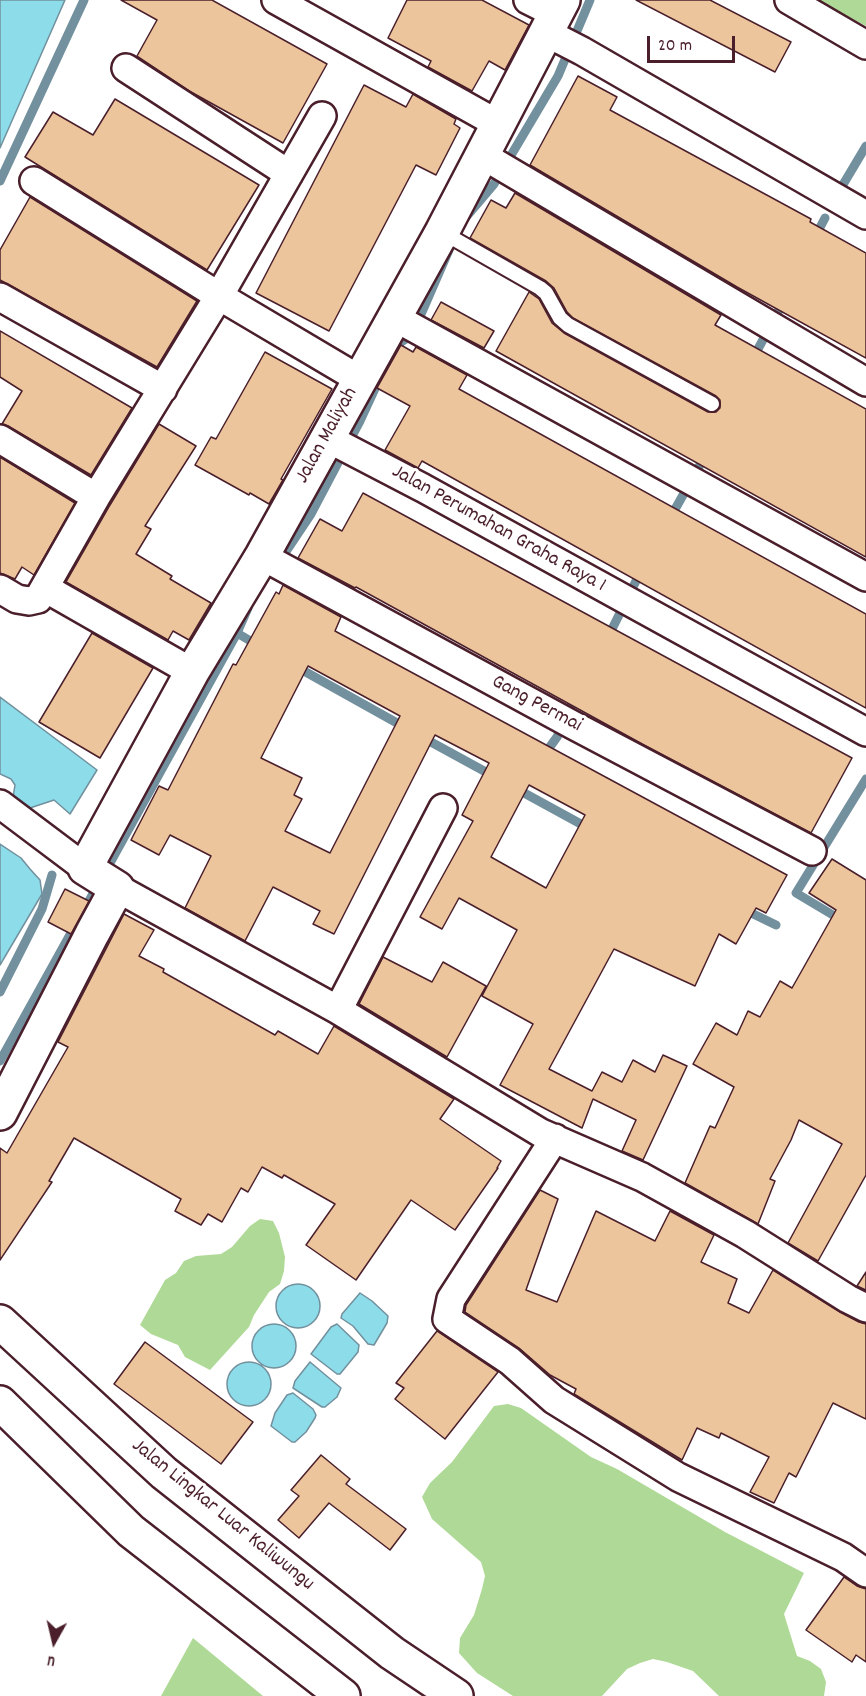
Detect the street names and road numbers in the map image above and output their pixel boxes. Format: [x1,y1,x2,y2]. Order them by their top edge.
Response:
street label: Jalan Maliyah [291,384,365,488]
street label: Jalan Perumahan Graha Raya 1 [386,461,610,599]
street label: Gang Permai [486,671,586,739]
street label: Jalan Lingkar Luar Kaliwungu [125,1434,319,1598]

